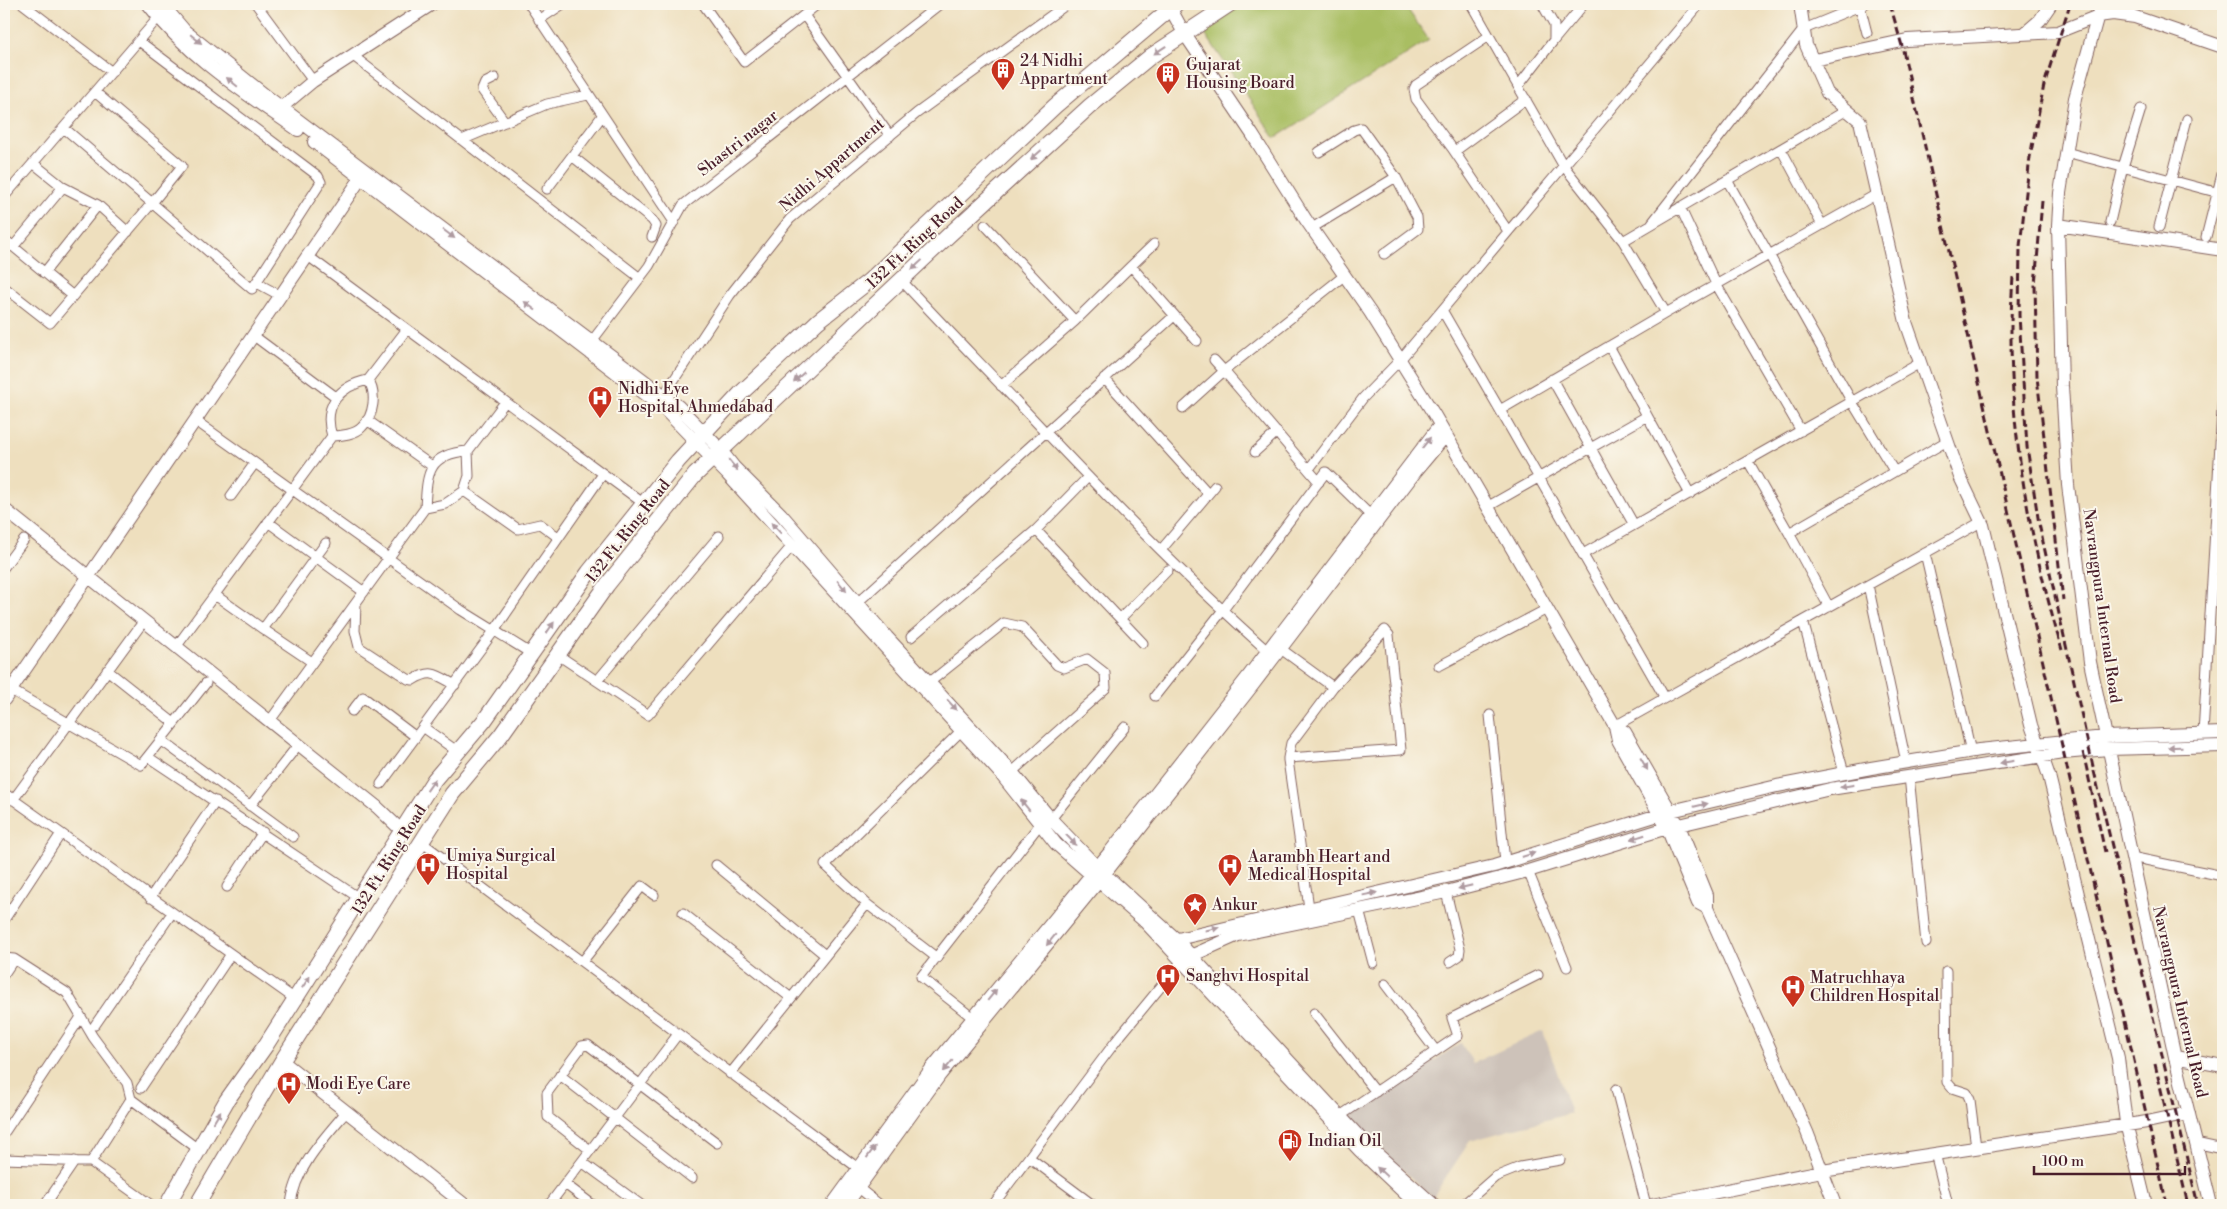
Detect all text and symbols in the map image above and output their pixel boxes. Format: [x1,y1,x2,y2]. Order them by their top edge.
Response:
one-way arrow [189,33,202,44]
one-way arrow [1153,45,1167,55]
place label: 24 Nidhi Appartment [1019,51,1108,89]
place label: Gujarat Housing Board [1186,55,1295,93]
building icon: 24 Nidhi Appartment [990,57,1016,91]
building icon: Gujarat Housing Board [1155,61,1181,95]
one-way arrow [226,77,239,88]
street label: Shastri nagar [694,105,782,181]
street label: Nidhi Appartment [776,114,889,216]
one-way arrow [1030,150,1043,161]
street label: 132 Ft. Ring Road [862,193,968,293]
one-way arrow [442,228,455,239]
one-way arrow [910,260,923,271]
one-way arrow [524,301,537,312]
one-way arrow [793,371,805,383]
place label: Nidhi Eye Hospital, Ahmedabad [618,379,773,417]
hospital icon: Nidhi Eye Hospital, Ahmedabad [587,385,613,419]
one-way arrow [1420,437,1431,450]
one-way arrow [727,459,739,471]
street label: 132 Ft. Ring Road [581,475,675,587]
street label: Navrangpura Internal Road [2078,508,2126,704]
one-way arrow [770,523,782,535]
one-way arrow [836,579,848,591]
one-way arrow [545,621,555,635]
one-way arrow [946,699,958,711]
one-way arrow [2166,743,2182,751]
one-way arrow [1640,757,1648,772]
one-way arrow [1999,758,2015,766]
one-way arrow [426,779,436,792]
one-way arrow [1839,783,1855,791]
one-way arrow [1020,799,1031,812]
street label: 132 Ft. Ring Road [347,801,431,919]
one-way arrow [1693,801,1708,809]
one-way arrow [1065,833,1077,845]
one-way arrow [1630,833,1645,841]
place label: Umiya Surgical Hospital [446,846,556,884]
place label: Aarambh Heart and Medical Hospital [1247,847,1390,885]
one-way arrow [1520,850,1535,858]
hospital icon: Umiya Surgical Hospital [415,852,441,886]
hospital icon: Aarambh Heart and Medical Hospital [1217,853,1243,887]
one-way arrow [1458,883,1473,891]
one-way arrow [1363,890,1379,898]
place icon: Ankur [1182,892,1208,926]
place label: Ankur [1211,895,1257,915]
street label: Navrangpura Internal Road [2148,904,2212,1100]
one-way arrow [1204,925,1219,933]
one-way arrow [1045,933,1056,946]
hospital icon: Sanghvi Hospital [1155,963,1181,997]
place label: Sanghvi Hospital [1186,966,1309,986]
place label: Matruchhaya Children Hospital [1810,968,1939,1006]
hospital icon: Matruchhaya Children Hospital [1780,974,1806,1008]
one-way arrow [301,975,311,988]
one-way arrow [986,989,997,1002]
one-way arrow [942,1059,953,1072]
hospital icon: Modi Eye Care [276,1071,302,1105]
place label: Modi Eye Care [306,1074,411,1094]
one-way arrow [212,1111,221,1124]
fuel station icon: Indian Oil [1277,1128,1303,1162]
place label: Indian Oil [1308,1131,1382,1151]
scale bar [2034,1144,2186,1176]
one-way arrow [866,1145,876,1159]
text: 100 m [2042,1152,2084,1171]
one-way arrow [1376,1166,1388,1178]

